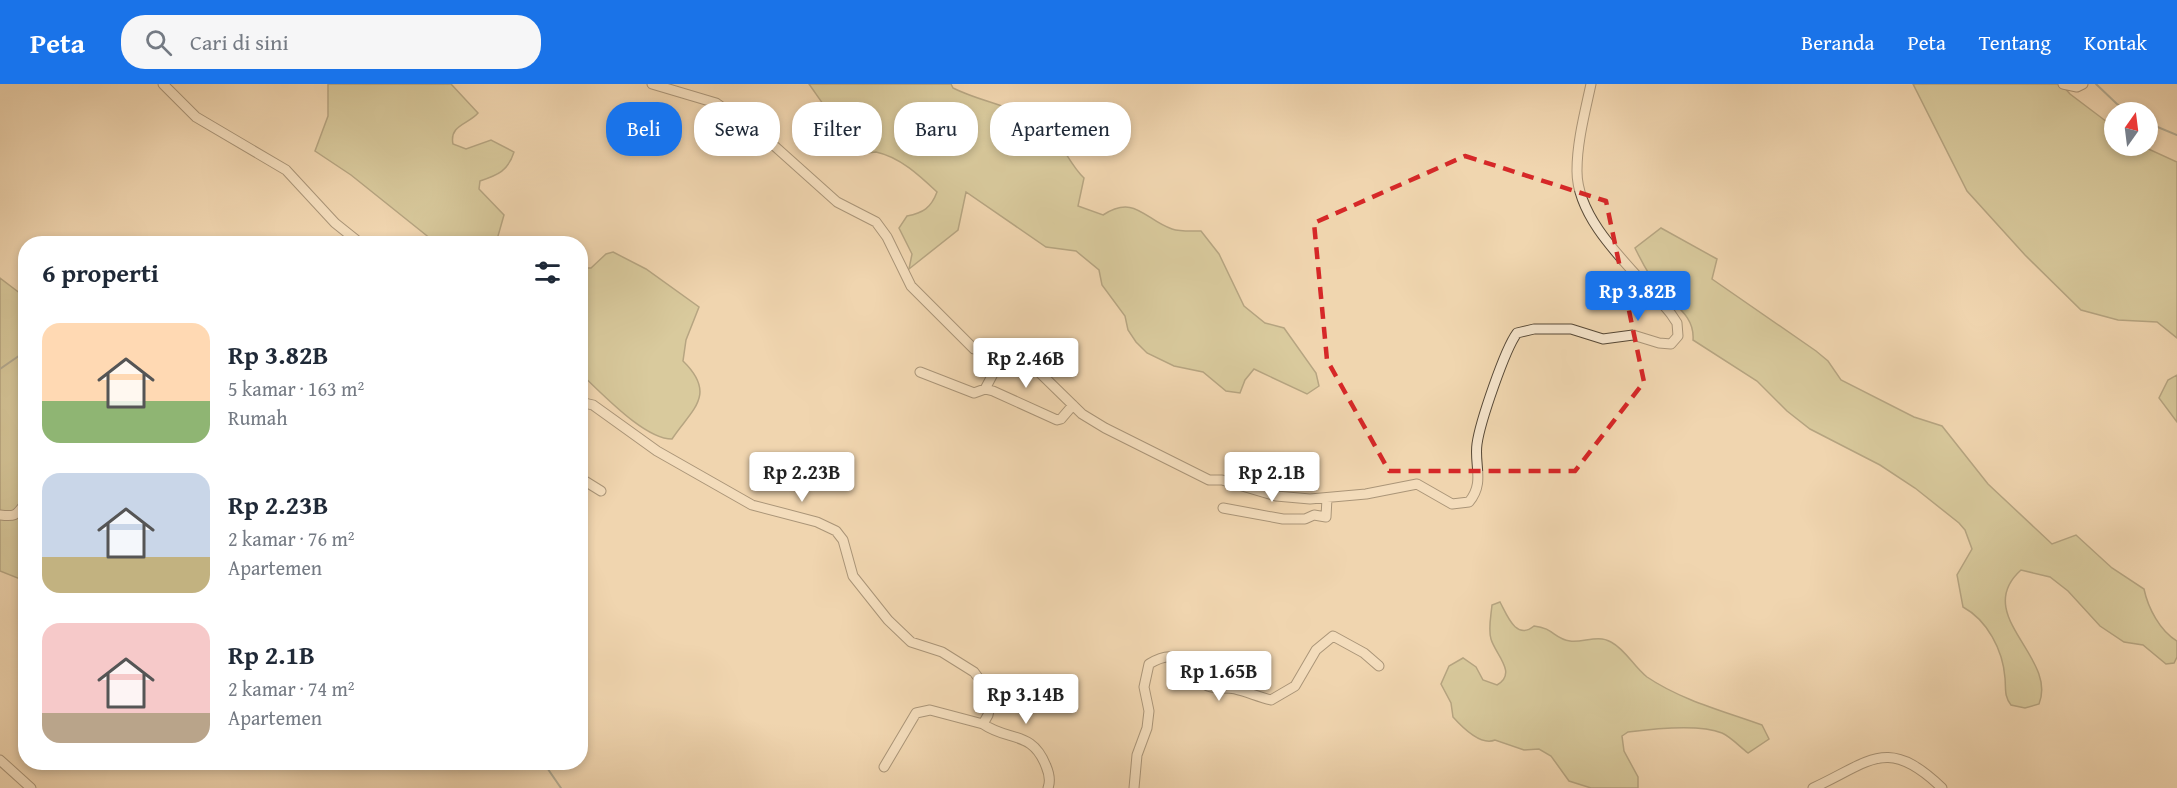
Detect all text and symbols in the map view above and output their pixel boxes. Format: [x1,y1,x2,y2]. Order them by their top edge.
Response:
search box [121,15,541,69]
text: Peta [30,22,85,63]
icon: search [142,26,175,59]
text: Cari di sini [190,26,289,58]
text: Beranda [1801,27,1874,58]
text: Peta [1907,27,1946,58]
text: Tentang [1979,27,2051,58]
text: Kontak [2084,27,2147,58]
chip: Beli [606,102,682,156]
chip: Sewa [694,102,780,156]
chip: Filter [792,102,882,156]
chip: Baru [894,102,978,156]
chip: Apartemen [990,102,1131,156]
north arrow [2104,102,2158,156]
map controls [2104,102,2158,156]
text: 6 properti [42,253,159,292]
icon: filters [531,256,564,289]
pin: Rp 3.82B [1576,271,1700,322]
text: Rp 3.82B [1599,276,1677,305]
text: Rp 3.82B [228,335,328,374]
pin: Rp 2.46B [964,338,1088,389]
text: Rp 2.46B [987,343,1065,372]
icon: home [90,347,162,419]
text: 5 kamar · 163 m² [228,374,364,403]
text: Rumah [228,403,287,432]
pin: Rp 2.23B [740,452,864,503]
pin: Rp 2.1B [1217,452,1327,503]
text: Rp 2.23B [763,457,841,486]
text: Rp 2.1B [1239,457,1305,486]
text: Rp 2.23B [228,485,328,524]
icon: home [90,497,162,569]
text: 2 kamar · 76 m² [228,524,355,553]
text: Apartemen [228,553,322,582]
text: Rp 2.1B [228,635,315,674]
icon: home [90,647,162,719]
pin: Rp 1.65B [1157,651,1281,702]
text: Rp 1.65B [1180,656,1258,685]
text: 2 kamar · 74 m² [228,674,355,703]
pin: Rp 3.14B [964,674,1088,725]
text: Rp 3.14B [987,679,1065,708]
text: Apartemen [228,703,322,732]

